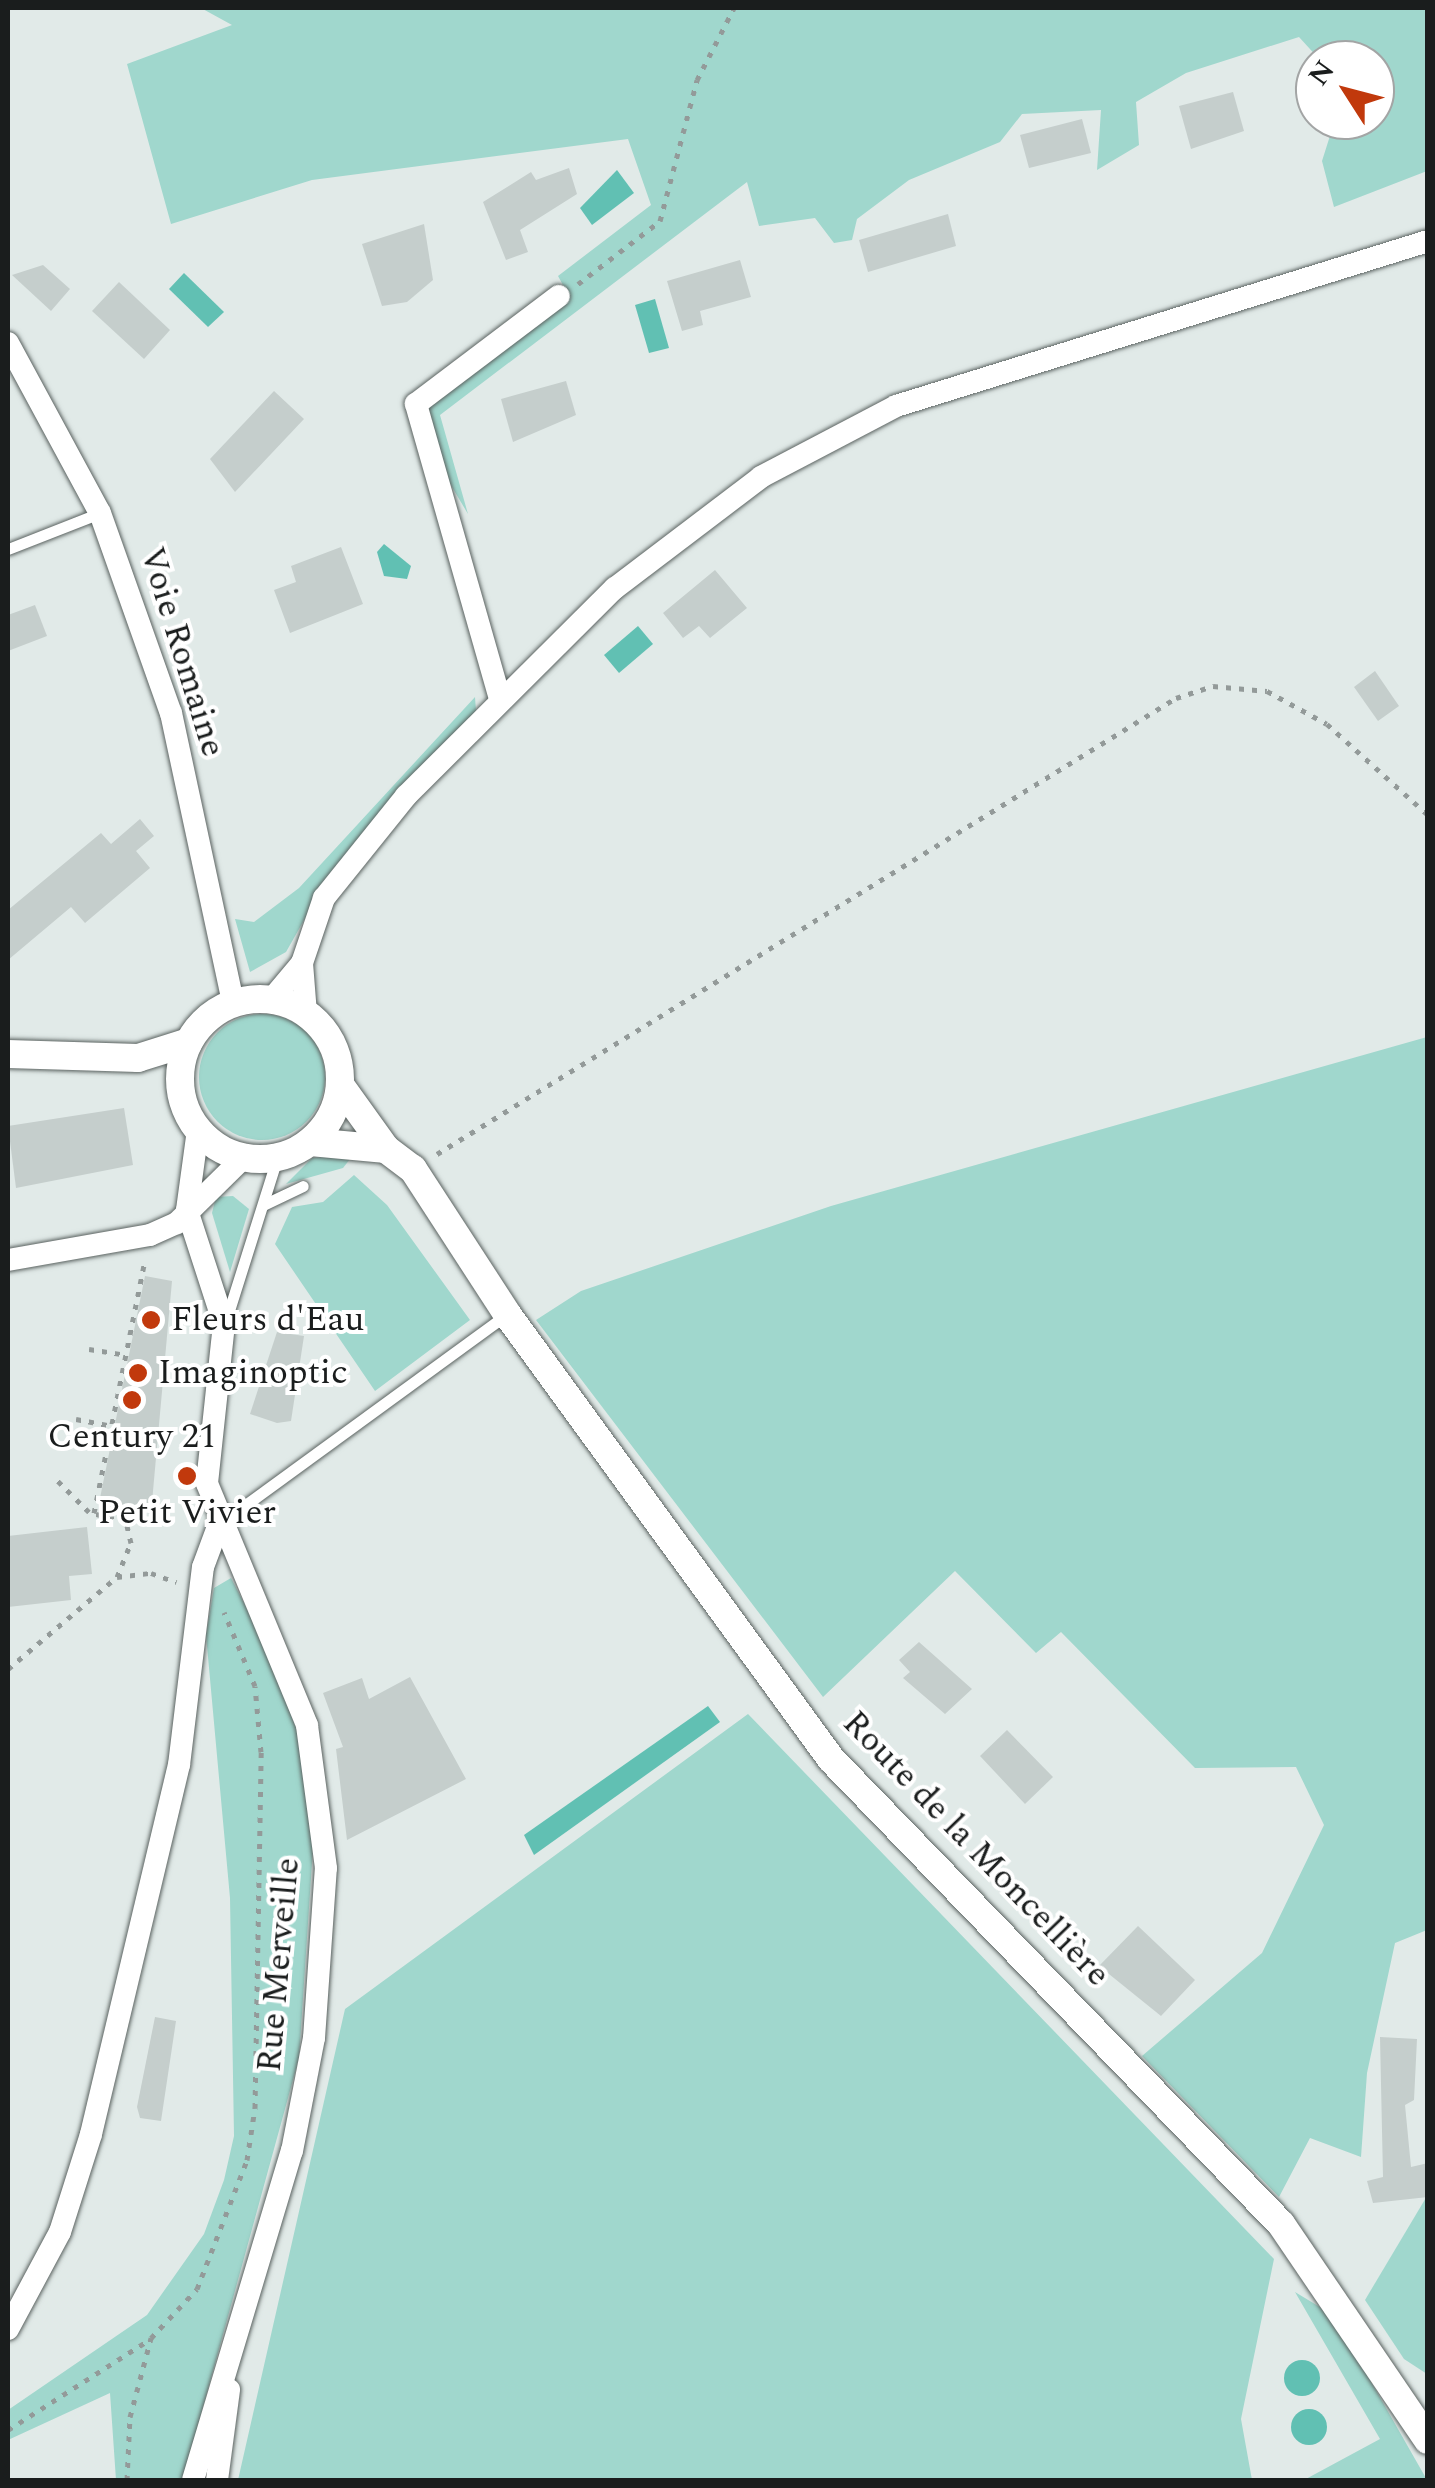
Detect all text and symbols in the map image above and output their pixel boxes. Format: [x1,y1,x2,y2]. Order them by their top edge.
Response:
north arrow [1295,40,1395,140]
text: N [1298,51,1346,95]
street label: Voie Romaine [130,542,234,762]
place label: Fleurs d'Eau [171,1299,364,1341]
marker: Fleurs d'Eau [140,1309,162,1331]
place label: Imaginoptic [158,1352,348,1394]
marker: Imaginoptic [127,1362,149,1384]
marker: Century 21 [121,1389,143,1411]
place label: Century 21 [47,1416,217,1458]
marker: Petit Vivier [176,1465,198,1487]
place label: Petit Vivier [98,1492,276,1534]
street label: Route de la Moncellière [833,1702,1119,1996]
street label: Rue Merveille [249,1856,309,2074]

